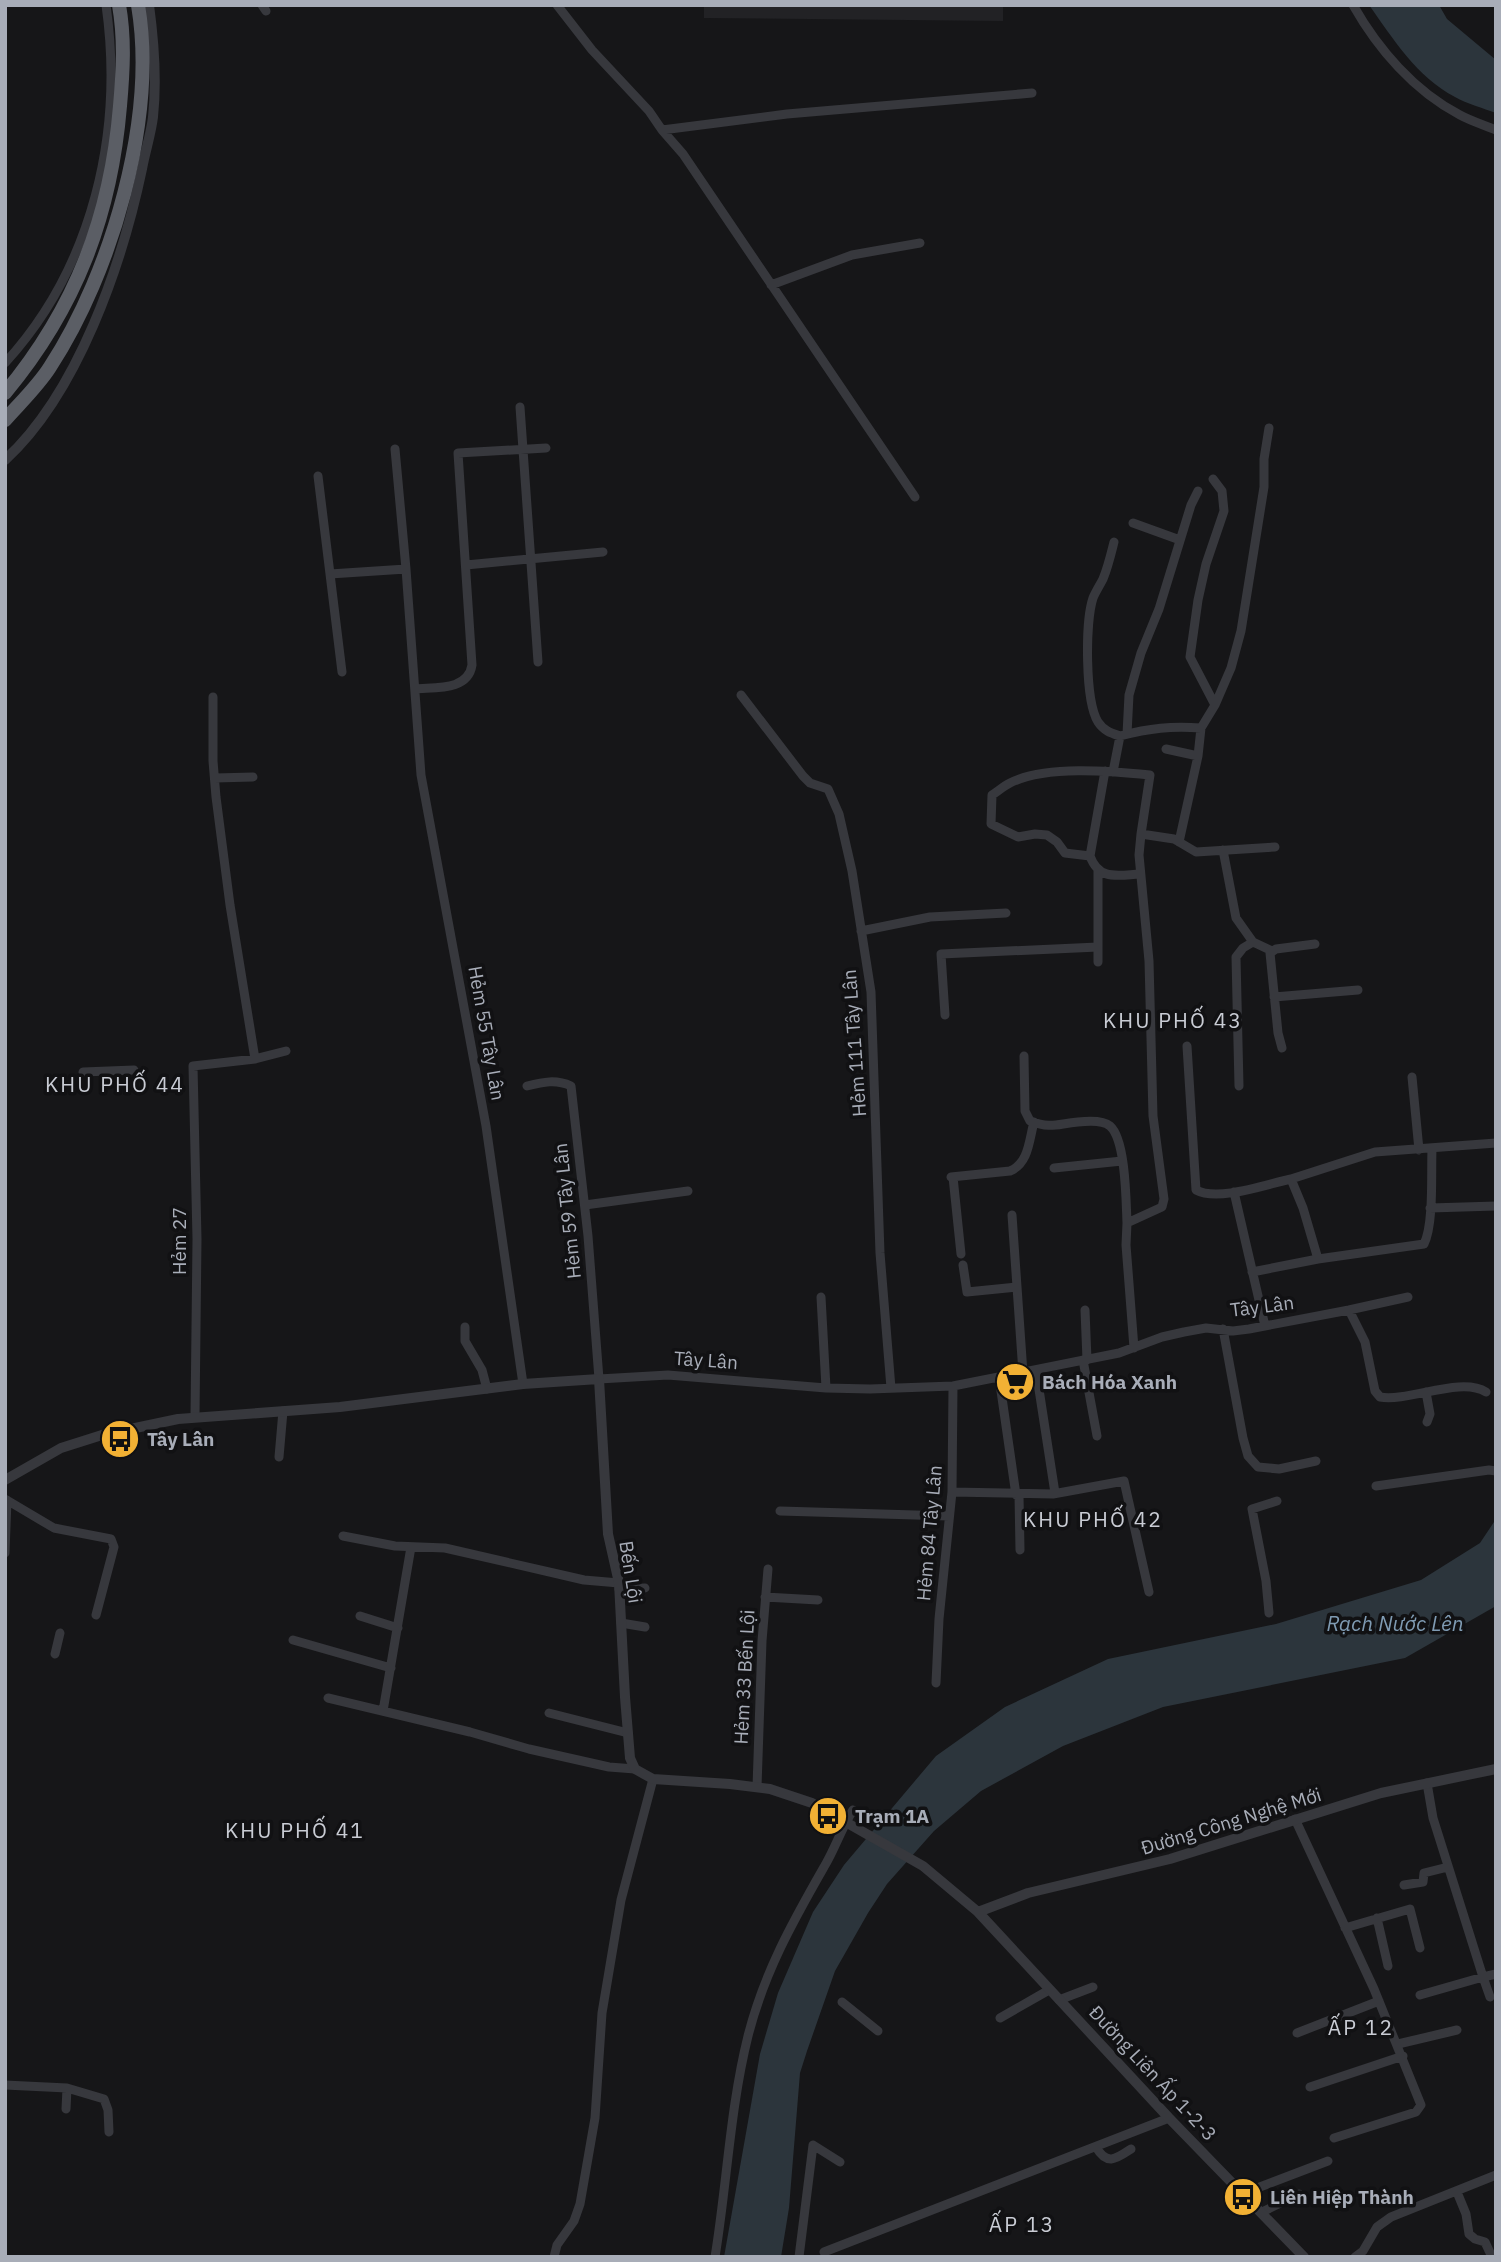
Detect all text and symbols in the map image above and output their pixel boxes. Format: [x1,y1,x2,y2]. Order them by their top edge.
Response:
street label: Hẻm 55 Tây Lân [463,964,511,1102]
street label: Hẻm 111 Tây Lân [837,969,871,1117]
district label: KHU PHỐ 43 [1103,1005,1243,1034]
district label: KHU PHỐ 44 [45,1069,185,1098]
street label: Hẻm 59 Tây Lân [548,1142,586,1280]
street label: Hẻm 27 [167,1207,191,1275]
street label: Tây Lân [1229,1290,1295,1322]
street label: Tây Lân [673,1346,739,1374]
supermarket icon: Bách Hóa Xanh [994,1361,1036,1403]
place label: Bách Hóa Xanh [1042,1370,1177,1394]
bus stop icon: Tây Lân [99,1418,141,1460]
place label: Tây Lân [147,1427,214,1451]
street label: Hẻm 84 Tây Lân [911,1464,947,1602]
district label: KHU PHỐ 42 [1023,1504,1163,1533]
street label: Bến Lội [614,1539,648,1605]
street label: Hẻm 33 Bến Lội [728,1609,760,1745]
water label: Rạch Nước Lên [1326,1609,1464,1637]
street label: Đường Công Nghệ Mới [1138,1782,1324,1860]
bus stop icon: Trạm 1A [807,1795,849,1837]
place label: Trạm 1A [855,1804,929,1828]
district label: KHU PHỐ 41 [225,1815,365,1844]
street label: Đường Liên Ấp 1-2-3 [1084,1999,1223,2146]
district label: ẤP 12 [1328,2012,1394,2041]
bus stop icon: Liên Hiệp Thành [1222,2176,1264,2218]
place label: Liên Hiệp Thành [1270,2185,1414,2209]
district label: ẤP 13 [989,2209,1055,2238]

